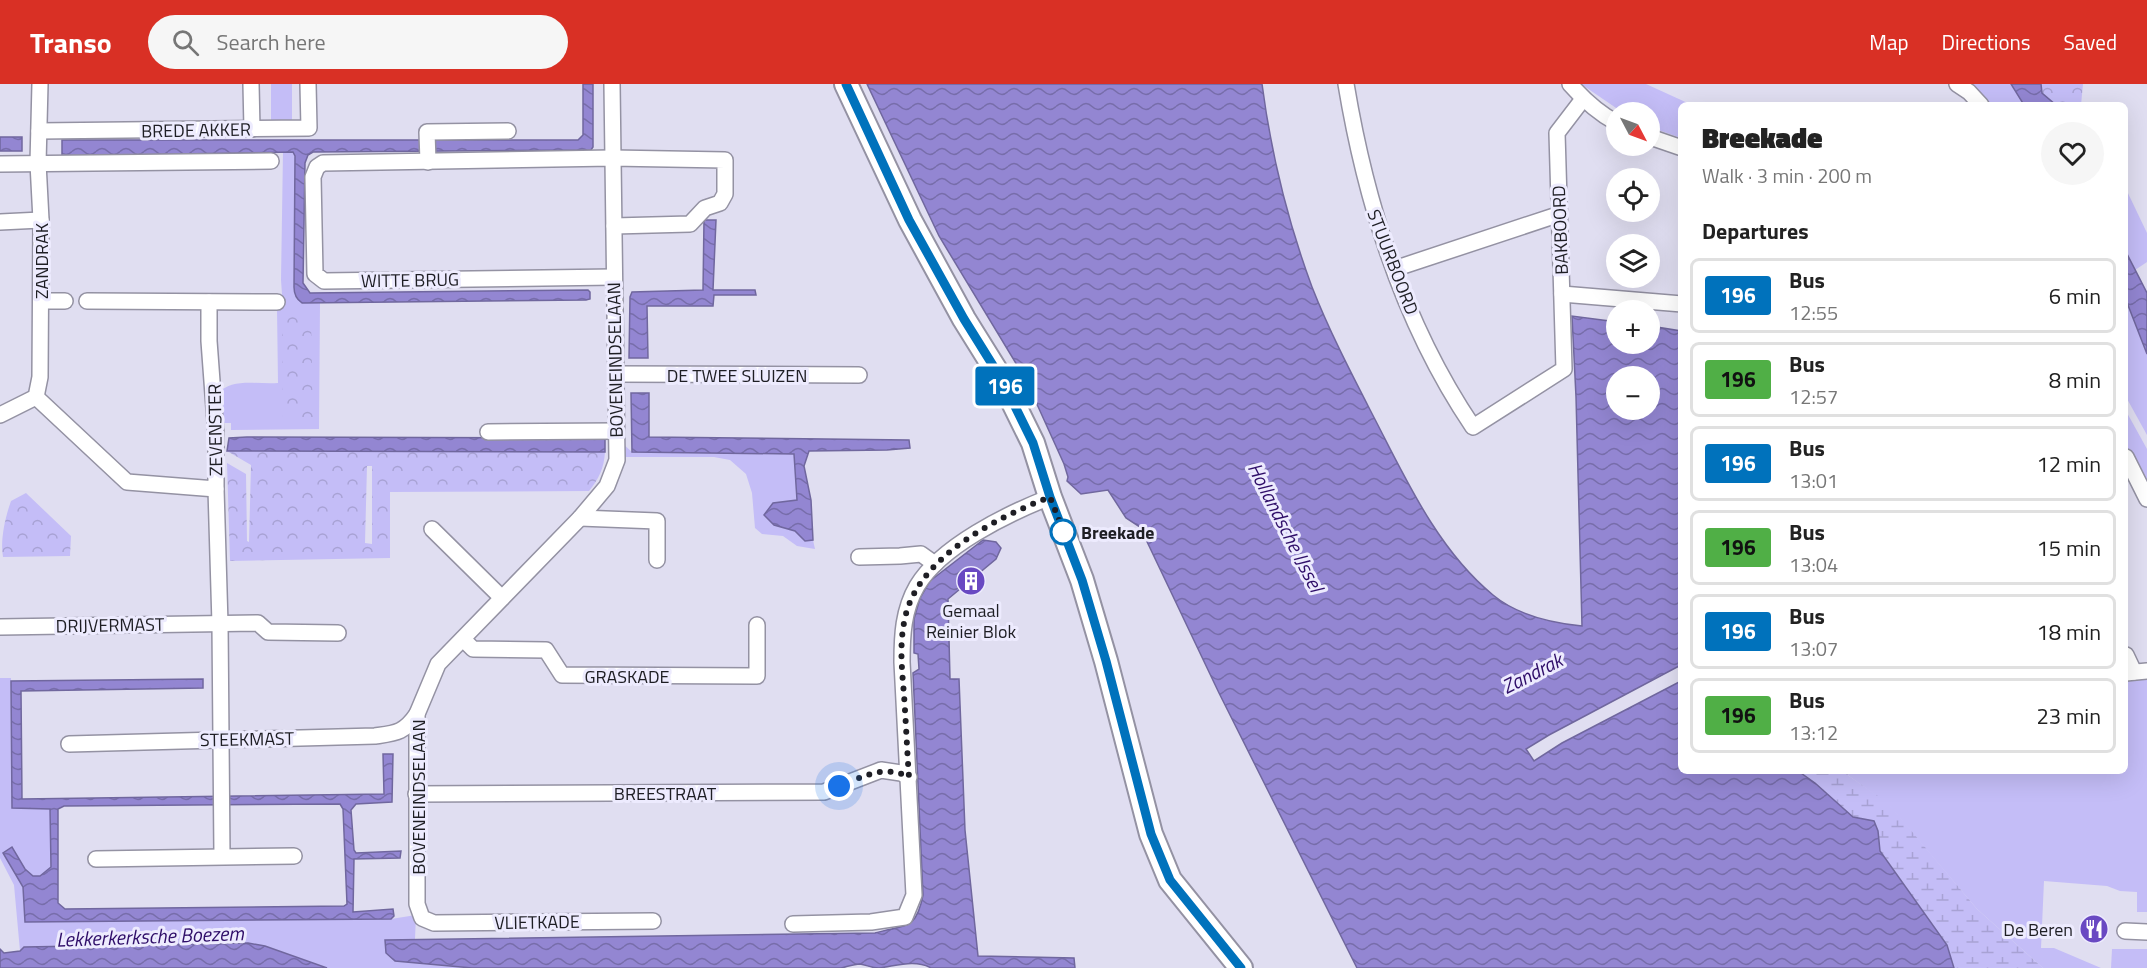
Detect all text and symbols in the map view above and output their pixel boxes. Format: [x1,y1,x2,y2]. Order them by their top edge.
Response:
search box [148,15,568,69]
text: Transo [30,21,112,64]
text: Search here [217,25,326,59]
icon: search [169,26,202,59]
text: Map [1869,26,1909,58]
text: Directions [1942,26,2031,58]
text: Saved [2064,26,2117,58]
north arrow [1606,102,1660,156]
map controls [1606,102,1660,420]
street label: BREDE AKKER [141,116,251,144]
text: Breekade [1702,116,1823,159]
button: heart [2041,122,2104,185]
text: Walk · 3 min · 200 m [1702,160,1872,191]
button: locate [1606,168,1660,222]
street label: BAKBOORD [1545,185,1575,275]
street label: STUURBOORD [1360,205,1426,319]
text: Departures [1702,214,1809,248]
street label: ZANDRAK [28,223,55,299]
button: layers [1606,234,1660,288]
text: Bus [1789,263,1825,297]
street label: WITTE BRUG [361,266,459,294]
text: 196 [1720,279,1756,311]
text: 6 min [2049,279,2101,313]
street label: BOVENEINDSELAAN [600,282,630,438]
text: 12:55 [1789,297,1838,328]
button: + [1606,300,1660,354]
text: Bus [1789,347,1825,381]
street label: DE TWEE SLUIZEN [667,362,807,389]
text: 196 [1720,363,1756,395]
text: 8 min [2049,363,2101,397]
line badge: 196 [970,366,1040,406]
button: − [1606,366,1660,420]
text: 196 [987,370,1023,402]
text: 12:57 [1789,381,1838,412]
street label: ZEVENSTER [201,384,229,476]
text: Bus [1789,431,1825,465]
text: 196 [1720,447,1756,479]
text: 12 min [2036,447,2101,481]
water label: Hollandsche IJssel [1240,457,1333,600]
text: 13:01 [1789,465,1838,496]
text: Bus [1789,515,1825,549]
marker: Breekade [1050,519,1076,545]
place label: Breekade [1081,519,1155,546]
text: 196 [1720,531,1756,563]
text: 15 min [2036,531,2101,565]
text: 13:04 [1789,549,1838,580]
building icon: Gemaal Reinier Blok [955,565,987,597]
place label: Gemaal Reinier Blok [926,597,1016,645]
text: Bus [1789,599,1825,633]
street label: DRIJVERMAST [55,611,165,639]
text: 196 [1720,615,1756,647]
text: 18 min [2036,615,2101,649]
text: 13:07 [1789,633,1838,664]
water label: Zandrak [1496,644,1570,701]
street label: GRASKADE [585,663,670,690]
text: Bus [1789,683,1825,717]
text: 196 [1720,699,1756,731]
text: 23 min [2036,699,2101,733]
text: 13:12 [1789,717,1838,748]
street label: BOVENEINDSELAAN [405,719,432,875]
street label: STEEKMAST [200,725,295,753]
your location [824,771,854,801]
street label: BREESTRAAT [614,780,717,807]
street label: VLIETKADE [494,908,580,936]
restaurant icon: De Beren [2078,913,2110,945]
place label: De Beren [2003,916,2073,943]
water label: Lekkerkerksche Boezem [56,917,245,955]

